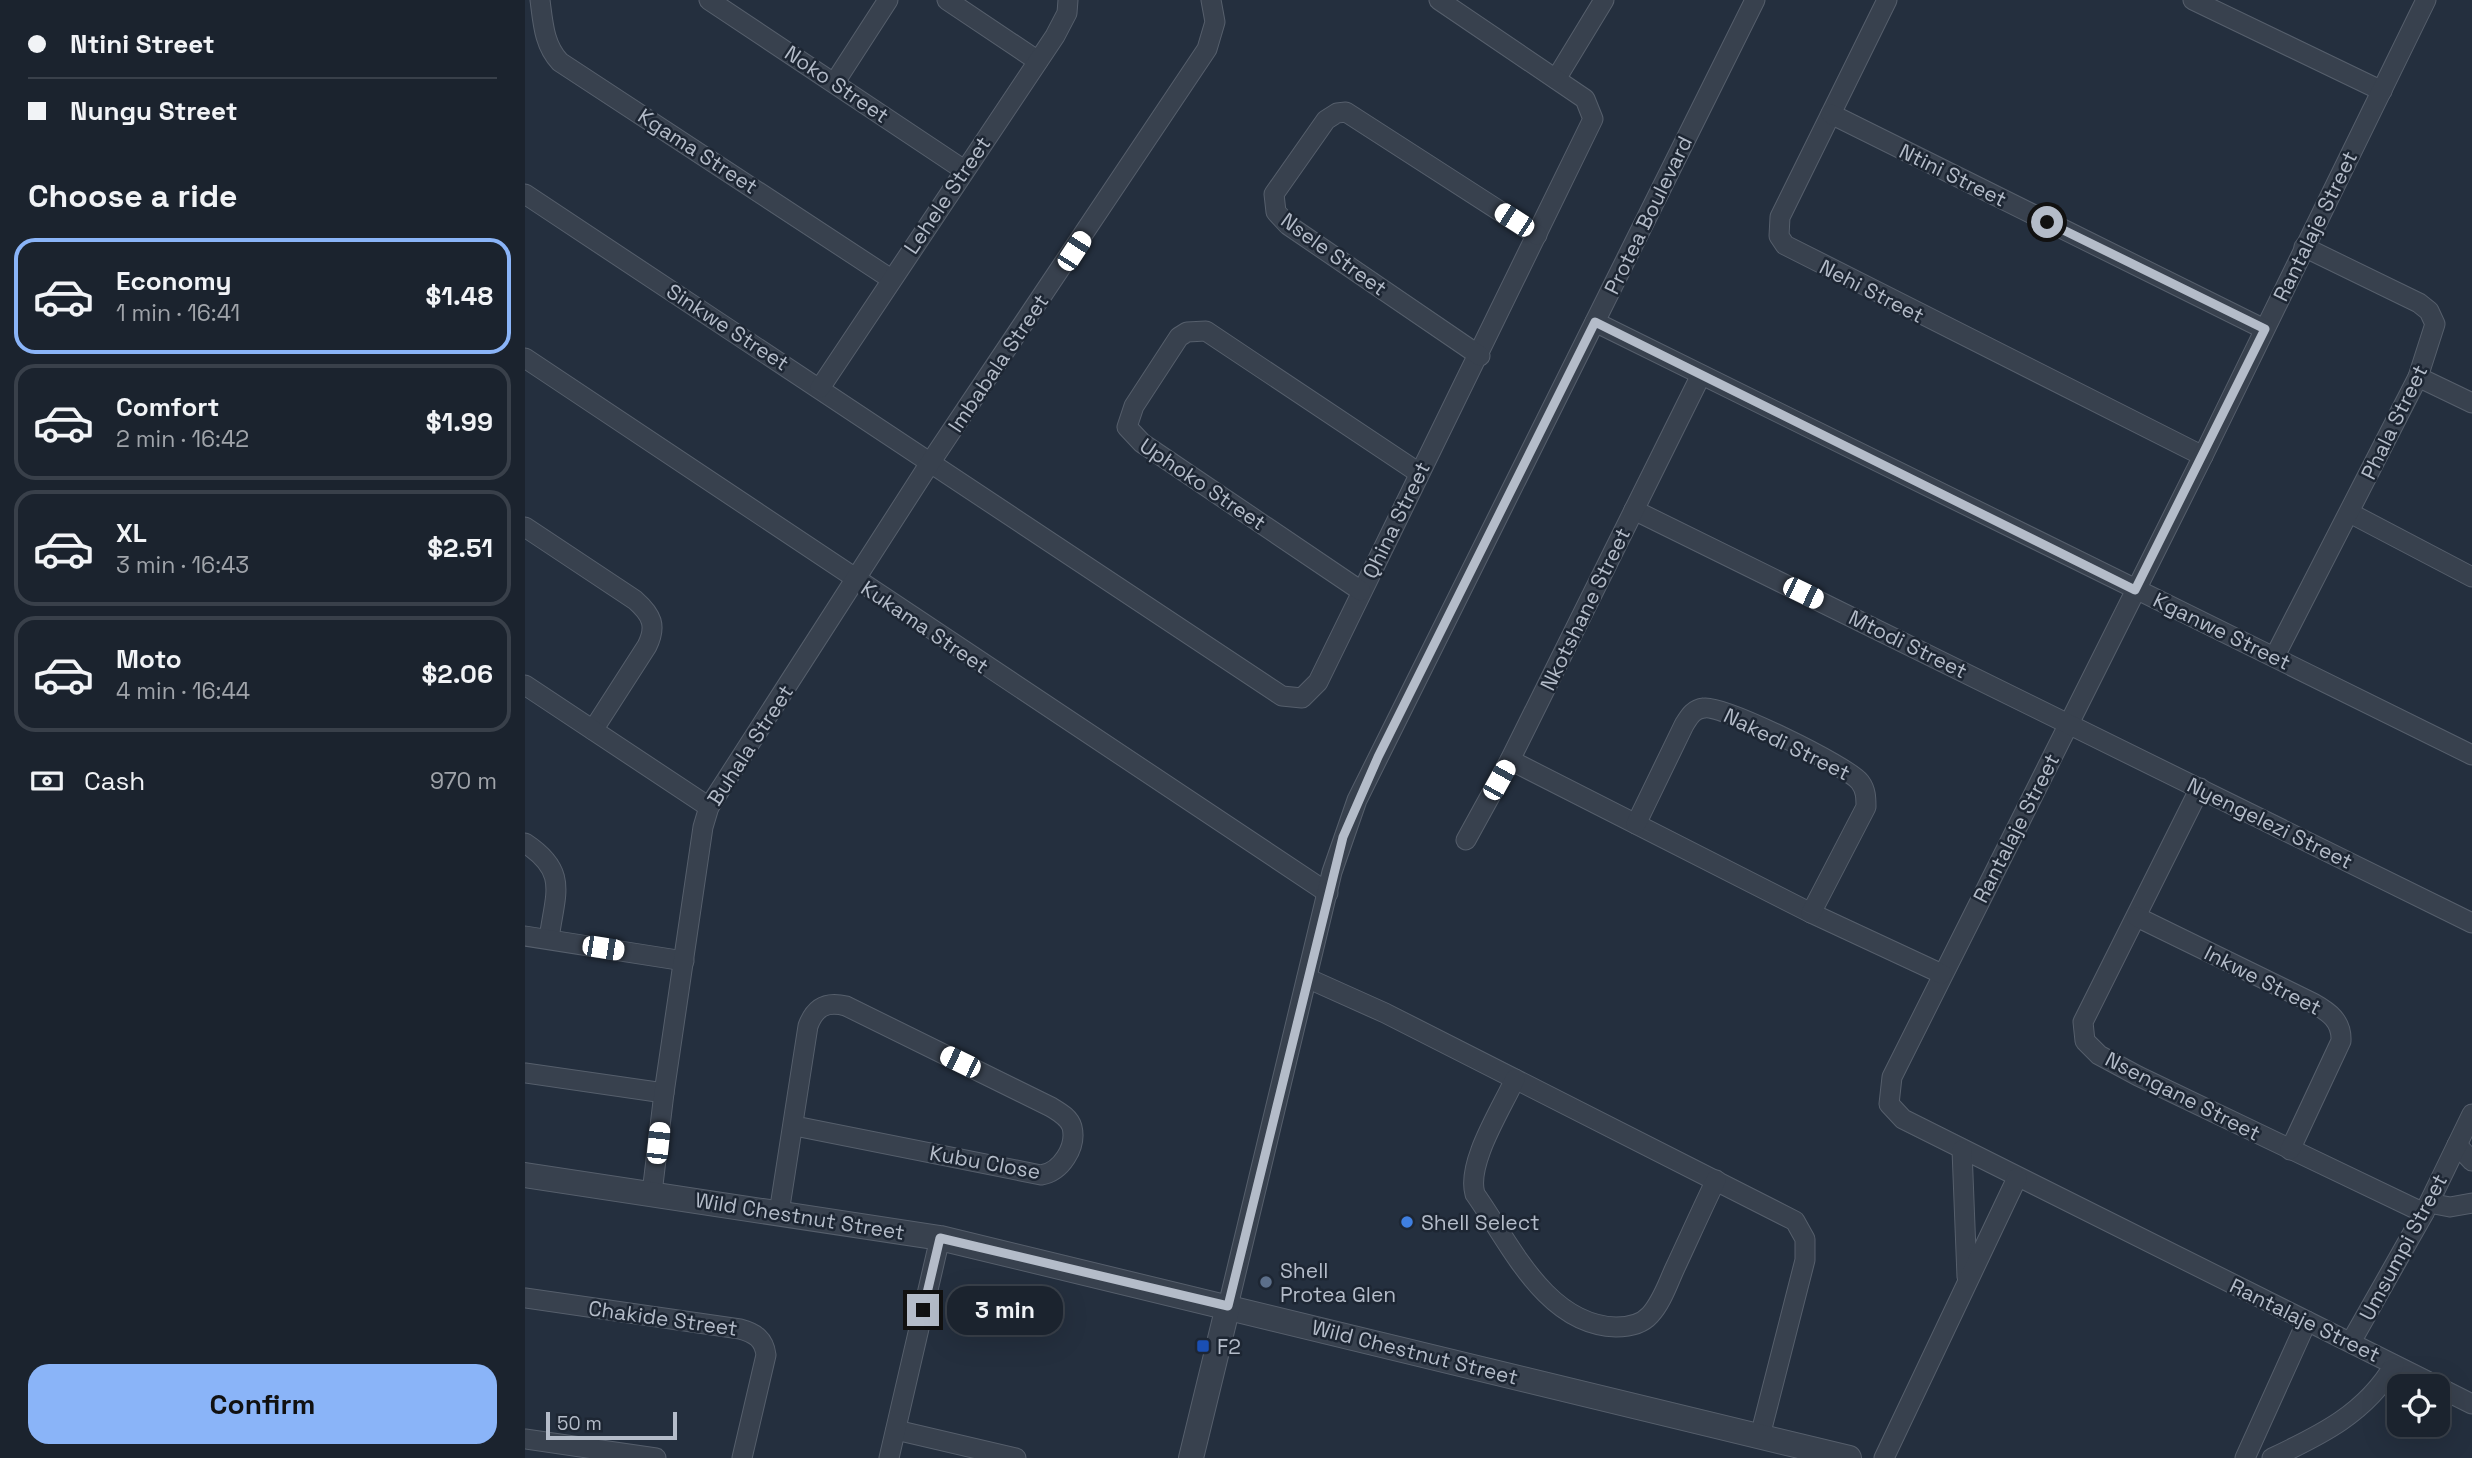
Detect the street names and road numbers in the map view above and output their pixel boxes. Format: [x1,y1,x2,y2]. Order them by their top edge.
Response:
street label: Noko Street [780,39,894,129]
street label: Kgama Street [633,102,763,200]
street label: Lehele Street [898,131,996,259]
street label: Protea Boulevard [1598,131,1698,299]
street label: Ntini Street [1895,137,2011,213]
street label: Rantalaje Street [2267,146,2363,306]
street label: Nsele Street [1276,206,1392,302]
street label: Nehi Street [1815,253,1929,329]
street label: Sinkwe Street [662,277,794,377]
street label: Imbabala Street [942,289,1054,437]
street label: Phala Street [2355,360,2433,484]
street label: Uphoko Street [1135,432,1271,536]
street label: Qhina Street [1356,457,1436,583]
street label: Nkotshane Street [1534,523,1636,695]
street label: Kukama Street [856,574,994,680]
street label: Kganwe Street [2149,586,2295,676]
street label: Mtodi Street [1844,604,1972,684]
street label: Buhala Street [701,680,799,810]
street label: Nakedi Street [1719,702,1855,786]
street label: Rantalaje Street [1967,749,2065,907]
street label: Nyengelezi Street [2183,771,2357,875]
street label: Inkwe Street [2200,939,2326,1021]
street label: Nsengane Street [2101,1045,2265,1147]
street label: Kubu Close [927,1139,1043,1185]
street label: Umsumpi Street [2353,1169,2453,1325]
street label: Wild Chestnut Street [693,1186,907,1246]
street label: Rantalaje Street [2225,1272,2385,1368]
street label: Chakide Street [587,1294,739,1342]
street label: Wild Chestnut Street [1309,1313,1521,1391]

